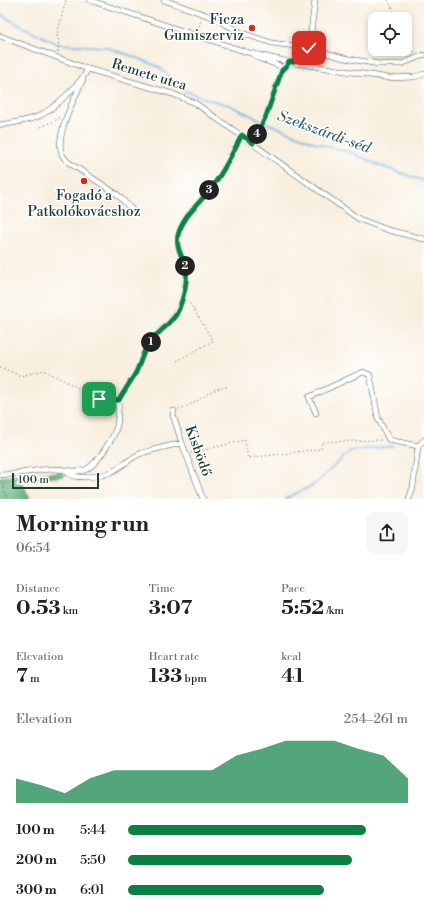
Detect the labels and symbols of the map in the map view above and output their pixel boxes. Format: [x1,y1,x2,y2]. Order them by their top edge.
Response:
place label: Ficza Gumiszerviz [164,11,245,45]
marker: Ficza Gumiszerviz [247,23,257,33]
pin [292,31,326,65]
street label: Remete utca [109,55,190,95]
water label: Szekszárdi-séd [275,106,374,158]
pin: 4 [247,124,267,144]
marker: Fogadó a Patkolókovácshoz [79,176,89,186]
pin: 3 [199,180,219,200]
place label: Fogadó a Patkolókovácshoz [28,187,141,221]
pin: 2 [175,256,195,276]
pin: 1 [141,332,161,352]
pin [82,382,116,416]
street label: Kisbödő [181,423,215,479]
scale bar [12,471,99,490]

